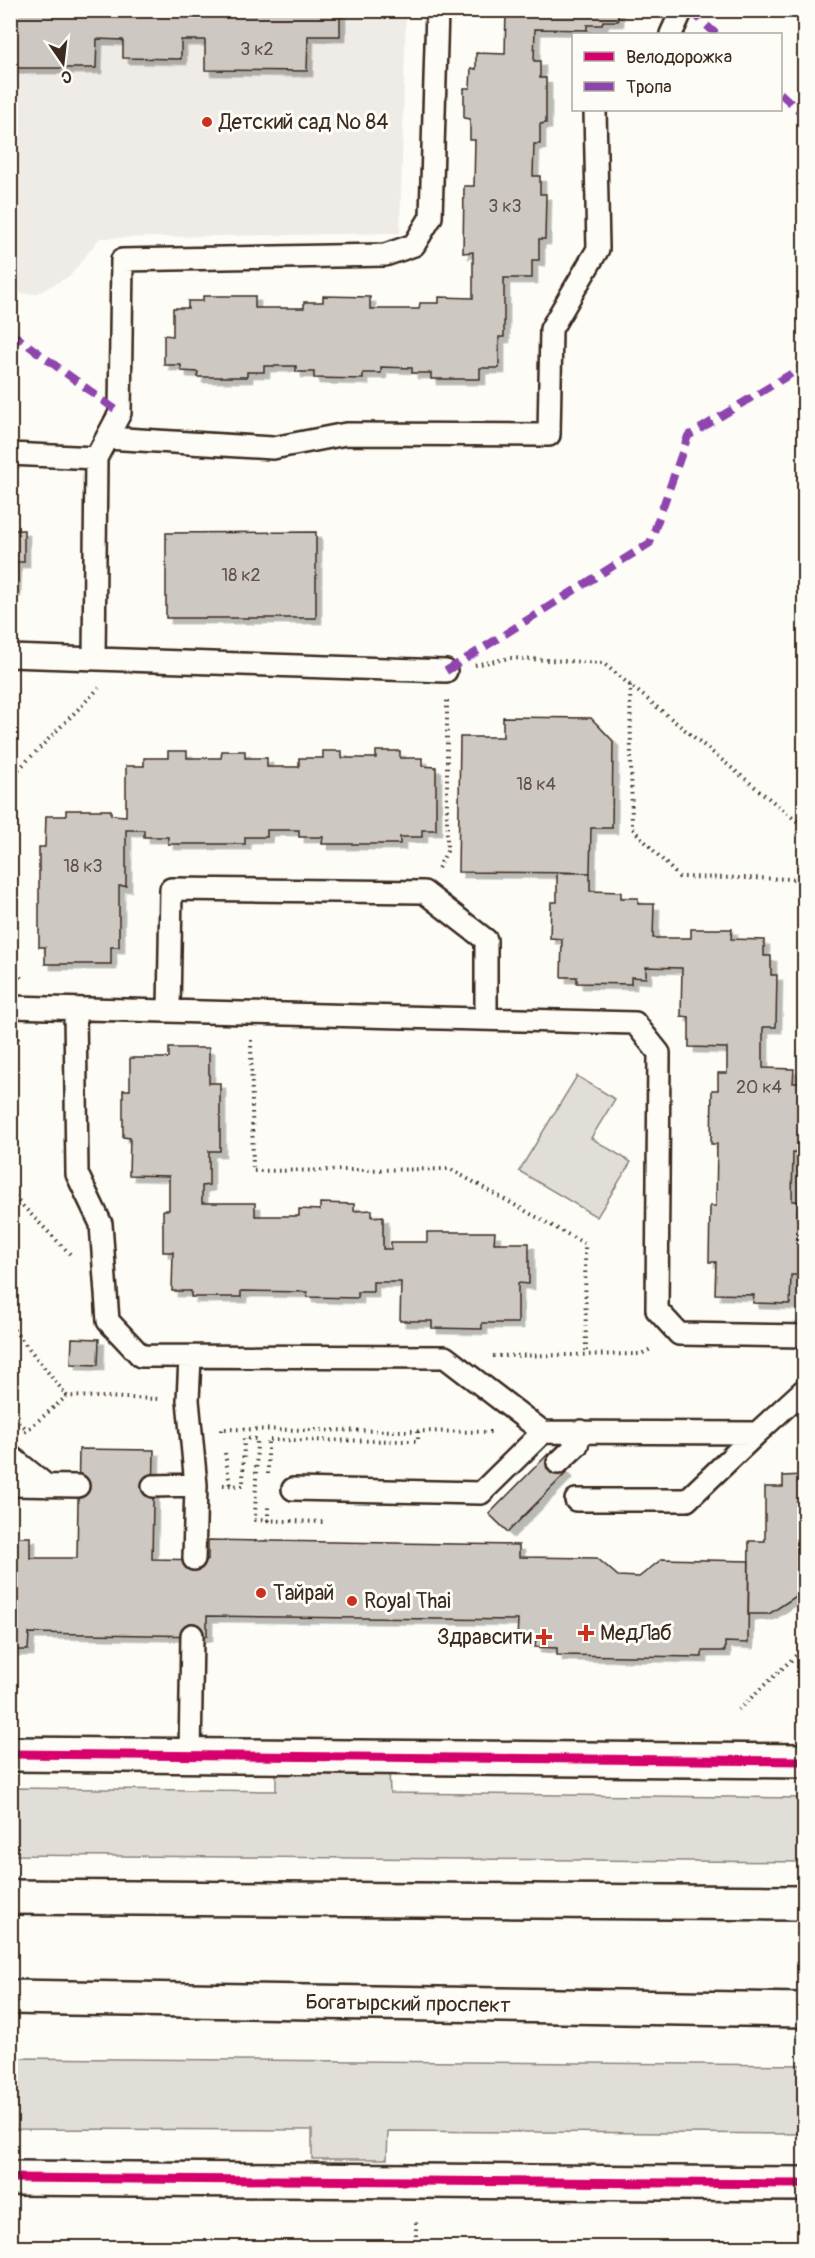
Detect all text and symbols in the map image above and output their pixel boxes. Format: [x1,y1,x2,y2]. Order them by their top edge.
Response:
north arrow [33,33,93,93]
legend [572,33,782,111]
house number: 3 к2 [240,38,274,61]
text: Велодорожка [626,46,732,69]
text: С [59,66,74,88]
text: Тропа [626,76,672,99]
place label: Детский сад № 84 [218,109,388,136]
marker: Детский сад № 84 [200,115,214,129]
house number: 3 к3 [488,195,522,218]
house number: 18 к2 [221,564,261,587]
house number: 18 к4 [516,773,556,796]
house number: 18 к3 [63,855,103,878]
house number: 20 к4 [736,1076,783,1099]
place label: Тайрай [273,1580,334,1607]
marker: Тайрай [254,1586,268,1600]
place label: Royal Thai [364,1588,451,1615]
marker: Royal Thai [345,1594,359,1608]
place label: МедЛаб [600,1620,672,1647]
place label: Здравсити [437,1624,532,1651]
marker: МедЛаб [577,1624,595,1642]
marker: Здравсити [537,1630,551,1644]
street label: Богатырский проспект [305,1989,511,2019]

